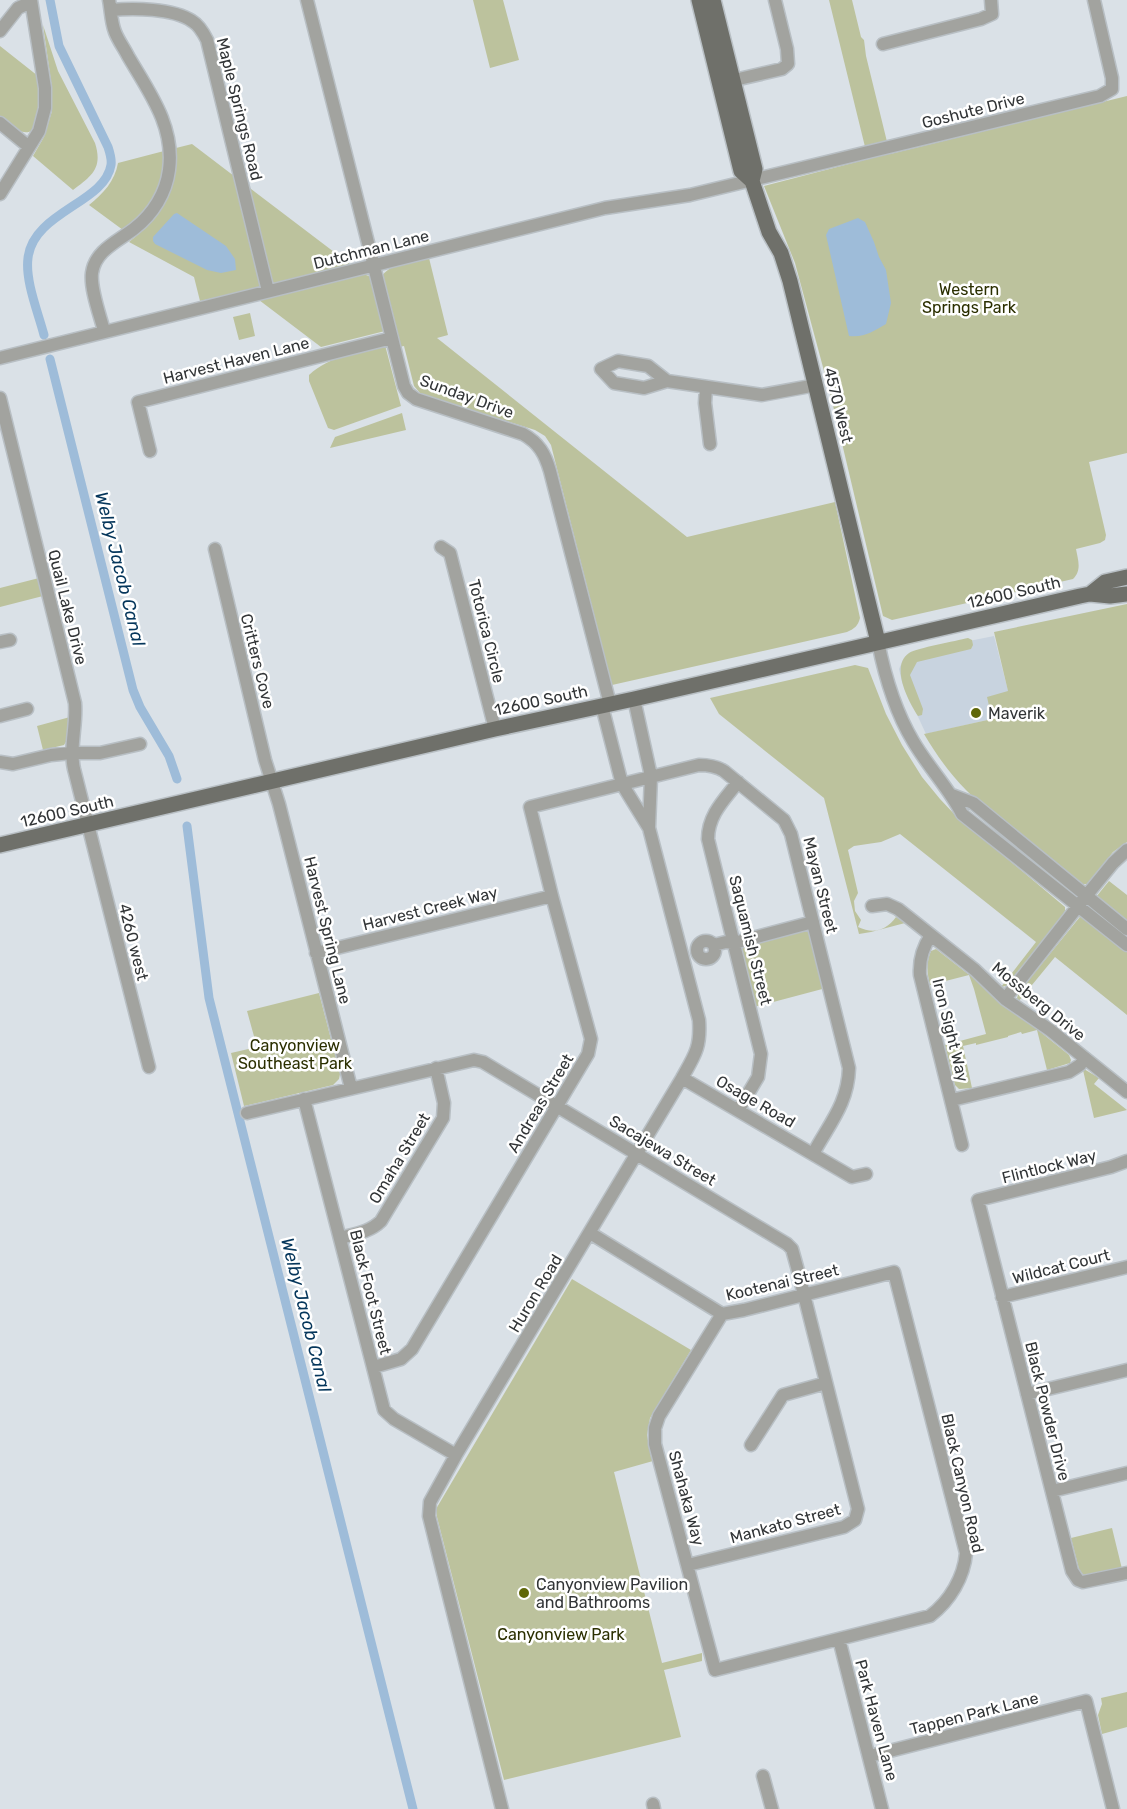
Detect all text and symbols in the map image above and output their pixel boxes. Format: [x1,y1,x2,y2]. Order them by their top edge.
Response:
street label: Maple Springs Road [213,36,266,183]
street label: Goshute Drive [920,89,1027,132]
street label: Dutchman Lane [311,226,431,273]
park label: Western Springs Park [922,280,1017,317]
street label: Harvest Haven Lane [161,333,311,388]
street label: 4570 West [820,365,857,445]
street label: Sunday Drive [417,371,516,422]
water label: Welby Jacob Canal [90,489,150,649]
street label: Quail Lake Drive [44,548,91,667]
street label: 12600 South [966,573,1062,612]
street label: Totorica Circle [464,577,509,685]
street label: Critters Cove [237,612,279,711]
street label: 12600 South [493,681,589,720]
place label: Maverik [988,704,1046,723]
marker: Maverik [969,706,983,720]
street label: 12600 South [19,792,115,831]
street label: Mayan Street [799,835,842,935]
street label: Harvest Spring Lane [300,854,355,1006]
street label: Saquamish Street [725,873,776,1007]
street label: Harvest Creek Way [361,882,500,934]
street label: 4260 west [115,902,152,983]
street label: Mossberg Drive [988,958,1089,1045]
street label: Iron Sight Way [928,976,973,1084]
park label: Canyonview Southeast Park [238,1036,353,1073]
street label: Andreas Street [503,1050,577,1156]
street label: Osage Road [713,1071,799,1132]
street label: Omaha Street [365,1109,434,1207]
street label: Sacajewa Street [606,1111,720,1190]
street label: Flintlock Way [1000,1146,1098,1187]
street label: Black Foot Street [346,1228,395,1357]
water label: Welby Jacob Canal [276,1235,336,1395]
street label: Wildcat Court [1010,1245,1112,1288]
street label: Huron Road [505,1251,566,1336]
street label: Kootenai Street [724,1260,840,1305]
street label: Black Powder Drive [1021,1340,1074,1483]
street label: Black Canyon Road [937,1412,988,1555]
street label: Shahaka Way [665,1449,708,1548]
street label: Mankato Street [728,1500,843,1547]
place label: Canyonview Pavilion and Bathrooms [536,1575,688,1612]
marker: Canyonview Pavilion and Bathrooms [517,1586,531,1600]
park label: Canyonview Park [497,1625,625,1644]
street label: Park Haven Lane [851,1657,902,1783]
street label: Tappen Park Lane [908,1688,1040,1739]

